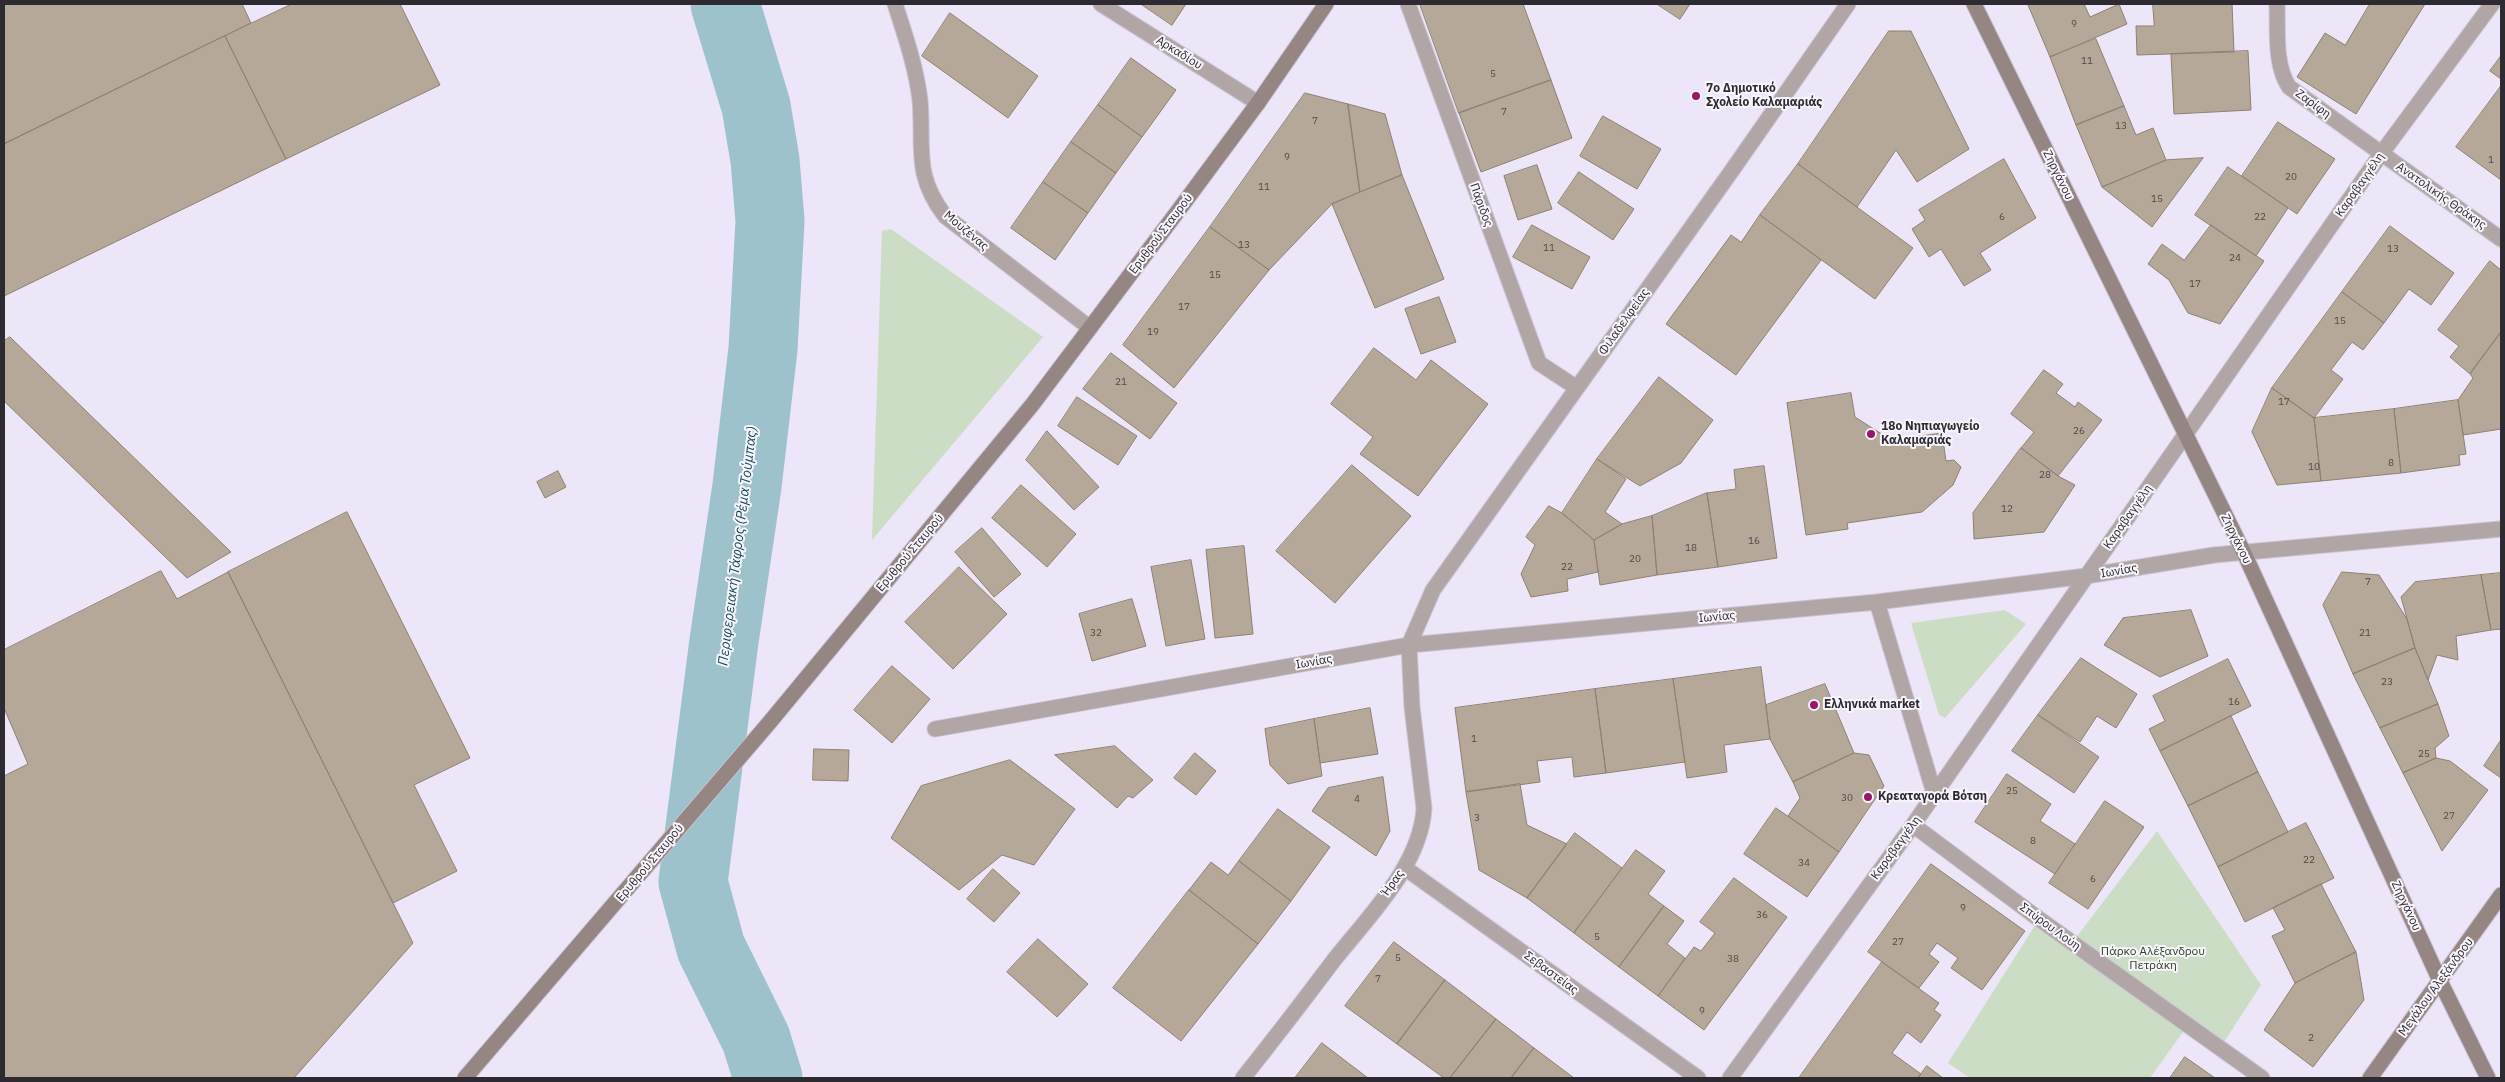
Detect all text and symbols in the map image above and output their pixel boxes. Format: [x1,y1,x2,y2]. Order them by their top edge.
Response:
house number: 9 [2071,18,2077,30]
street label: Αρκαδίου [1153,33,1205,73]
house number: 11 [2081,55,2093,67]
house number: 5 [1490,68,1496,80]
place label: 7o Δημοτικό Σχολείο Καλαμαριάς [1706,82,1822,110]
street label: Ζαρίφη [2292,86,2334,122]
marker: 7o Δημοτικό Σχολείο Καλαμαριάς [1690,90,1702,102]
house number: 7 [1501,106,1507,118]
house number: 7 [1312,115,1318,127]
house number: 13 [2115,120,2127,132]
street label: Ζηργάνου [2040,148,2076,202]
street label: Καραβαγγέλη [2333,150,2387,220]
house number: 9 [1284,151,1290,163]
house number: 1 [2488,154,2494,166]
street label: Ανατολικής Θράκης [2393,160,2489,232]
house number: 20 [2285,171,2297,183]
house number: 11 [1258,181,1270,193]
street label: Πάριδος [1466,181,1496,229]
street label: Ερυθρού Σταυρού [1126,191,1196,277]
house number: 15 [2151,193,2163,205]
street label: Μουζένας [941,208,991,254]
house number: 6 [1999,211,2005,223]
house number: 22 [2254,211,2266,223]
house number: 13 [1238,239,1250,251]
house number: 11 [1543,242,1555,254]
house number: 13 [2387,243,2399,255]
house number: 24 [2229,252,2241,264]
house number: 15 [1209,269,1221,281]
house number: 17 [2189,278,2201,290]
street label: Φιλαδελφείας [1596,286,1652,358]
house number: 17 [1178,301,1190,313]
house number: 15 [2334,315,2346,327]
house number: 19 [1147,326,1159,338]
house number: 21 [1115,376,1127,388]
house number: 17 [2278,396,2290,408]
place label: 18ο Νηπιαγωγείο Καλαμαριάς [1881,420,1980,448]
water label: Περιφερειακή Τάφρος (Ρέμα Τούμπας) [715,425,761,667]
house number: 26 [2073,425,2085,437]
marker: 18ο Νηπιαγωγείο Καλαμαριάς [1865,428,1877,440]
house number: 8 [2388,457,2394,469]
house number: 10 [2308,461,2320,473]
house number: 28 [2039,469,2051,481]
street label: Καραβαγγέλη [2101,482,2155,552]
house number: 12 [2001,503,2013,515]
street label: Ερυθρού Σταυρού [873,511,947,595]
street label: Ζηργάνου [2218,512,2254,566]
house number: 16 [1748,535,1760,547]
house number: 18 [1685,542,1697,554]
house number: 20 [1629,553,1641,565]
house number: 22 [1561,561,1573,573]
street label: Ιωνίας [2100,561,2138,581]
house number: 7 [2365,576,2371,588]
street label: Ιωνίας [1698,608,1736,626]
house number: 32 [1090,627,1102,639]
house number: 21 [2359,627,2371,639]
street label: Ιωνίας [1295,652,1333,672]
house number: 23 [2381,676,2393,688]
house number: 16 [2228,696,2240,708]
place label: Ελληνικά market [1824,698,1920,712]
marker: Ελληνικά market [1808,699,1820,711]
house number: 1 [1471,733,1477,745]
house number: 25 [2418,748,2430,760]
house number: 25 [2006,785,2018,797]
place label: Κρεαταγορά Βότση [1878,790,1987,804]
marker: Κρεαταγορά Βότση [1862,791,1874,803]
house number: 30 [1841,792,1853,804]
house number: 4 [1354,793,1360,805]
house number: 27 [2443,810,2455,822]
house number: 3 [1474,812,1480,824]
street label: Καραβαγγέλη [1868,813,1924,883]
street label: Ερυθρού Σταυρού [613,821,687,905]
house number: 8 [2030,835,2036,847]
house number: 22 [2303,854,2315,866]
house number: 34 [1798,857,1810,869]
street label: Ήρας [1379,867,1407,899]
house number: 6 [2090,873,2096,885]
street label: Ζηργάνου [2388,879,2424,933]
street label: Σπύρου Λούη [2017,900,2083,954]
house number: 9 [1960,902,1966,914]
house number: 36 [1756,909,1768,921]
house number: 5 [1594,931,1600,943]
street label: Μεγάλου Αλεξάνδρου [2396,935,2476,1039]
house number: 27 [1892,936,1904,948]
park label: Πάρκο Αλέξανδρου Πετράκη [2101,945,2205,973]
street label: Σεβαστείας [1521,949,1581,997]
house number: 5 [1395,952,1401,964]
house number: 38 [1727,953,1739,965]
house number: 7 [1375,973,1381,985]
house number: 9 [1699,1005,1705,1017]
house number: 2 [2308,1032,2314,1044]

